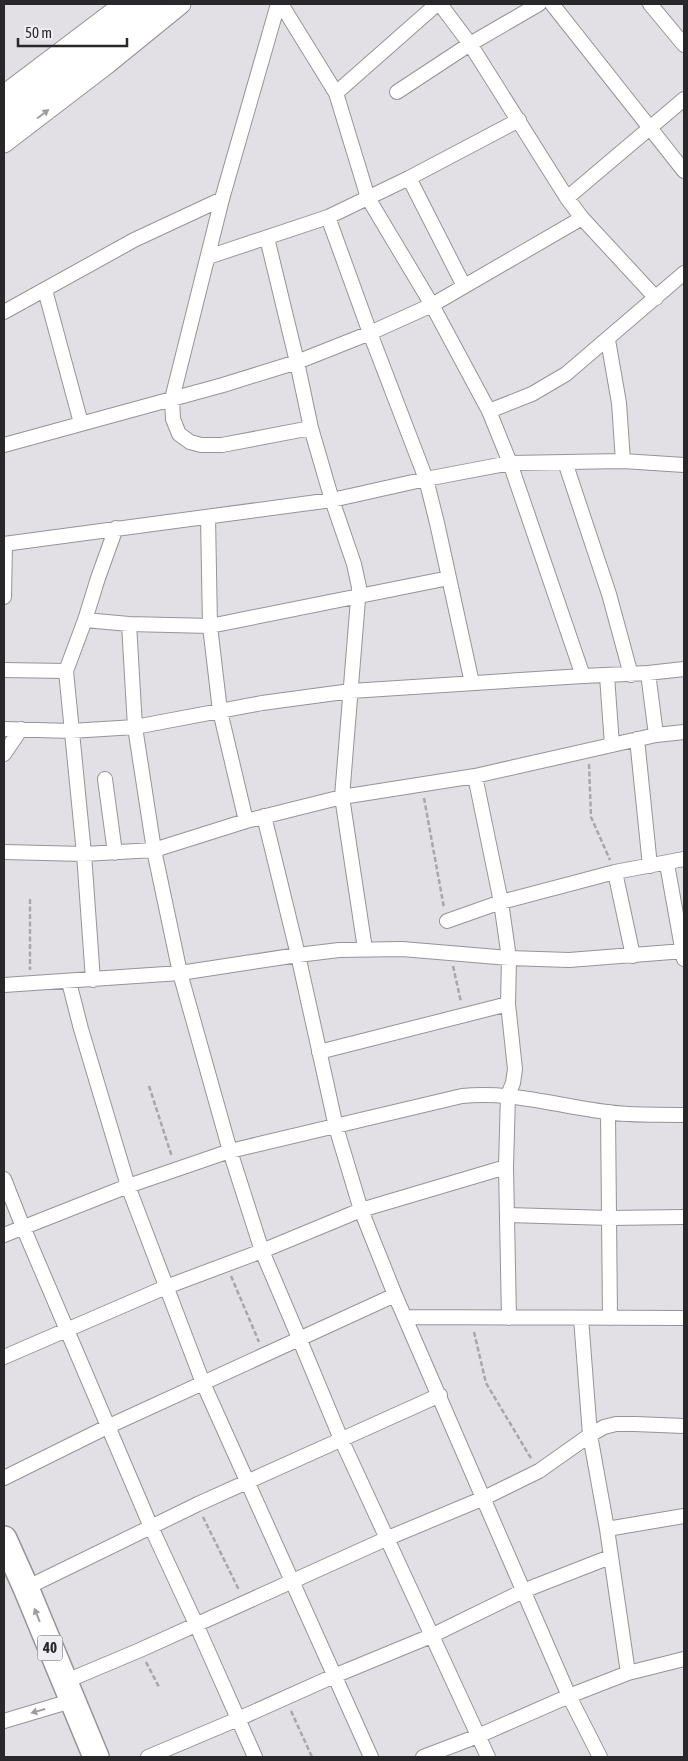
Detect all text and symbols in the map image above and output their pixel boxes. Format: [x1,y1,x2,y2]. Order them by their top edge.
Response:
scale bar [18,15,126,47]
text: 50 m [25,24,52,41]
one-way arrow [36,109,50,119]
one-way arrow [33,1607,41,1622]
road number: 40 [38,1636,62,1660]
one-way arrow [30,1707,45,1715]

